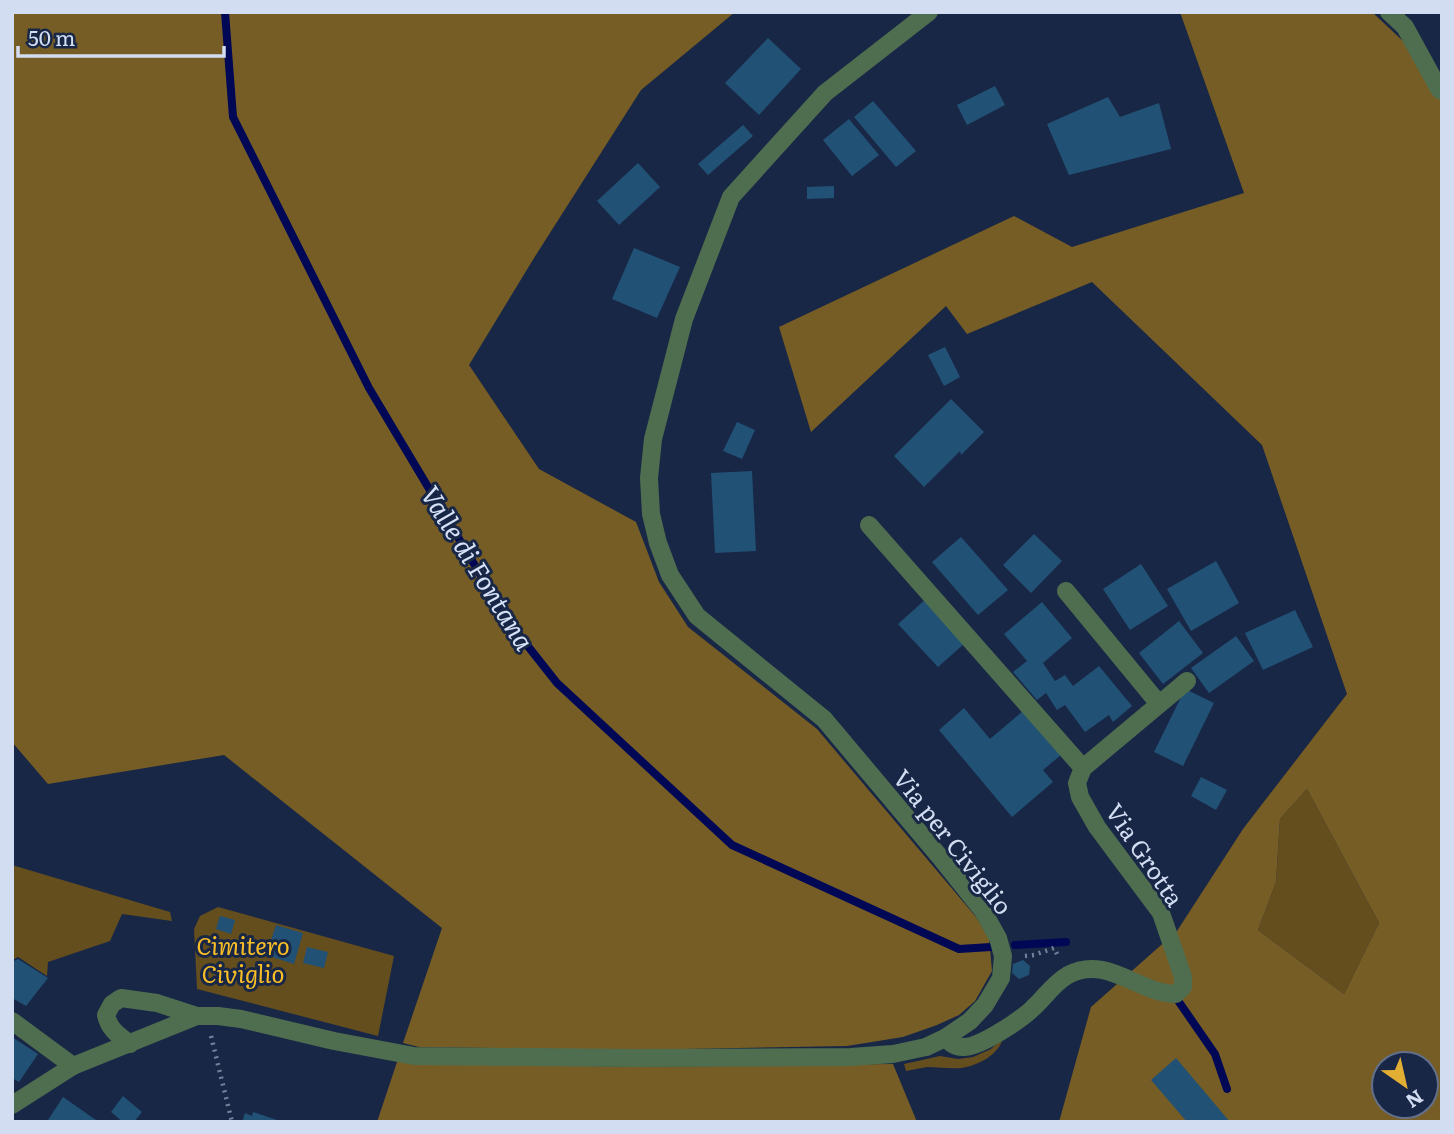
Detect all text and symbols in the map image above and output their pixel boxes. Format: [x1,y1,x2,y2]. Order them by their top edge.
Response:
scale bar [18,14,224,58]
text: 50 m [28,21,75,52]
water label: Valle di Fontana [413,477,545,657]
street label: Via per Civiglio [886,761,1022,921]
street label: Via Grotta [1098,795,1194,913]
park label: Cimitero Civiglio [196,927,290,990]
north arrow [1370,1050,1440,1120]
text: N [1401,1084,1430,1116]

